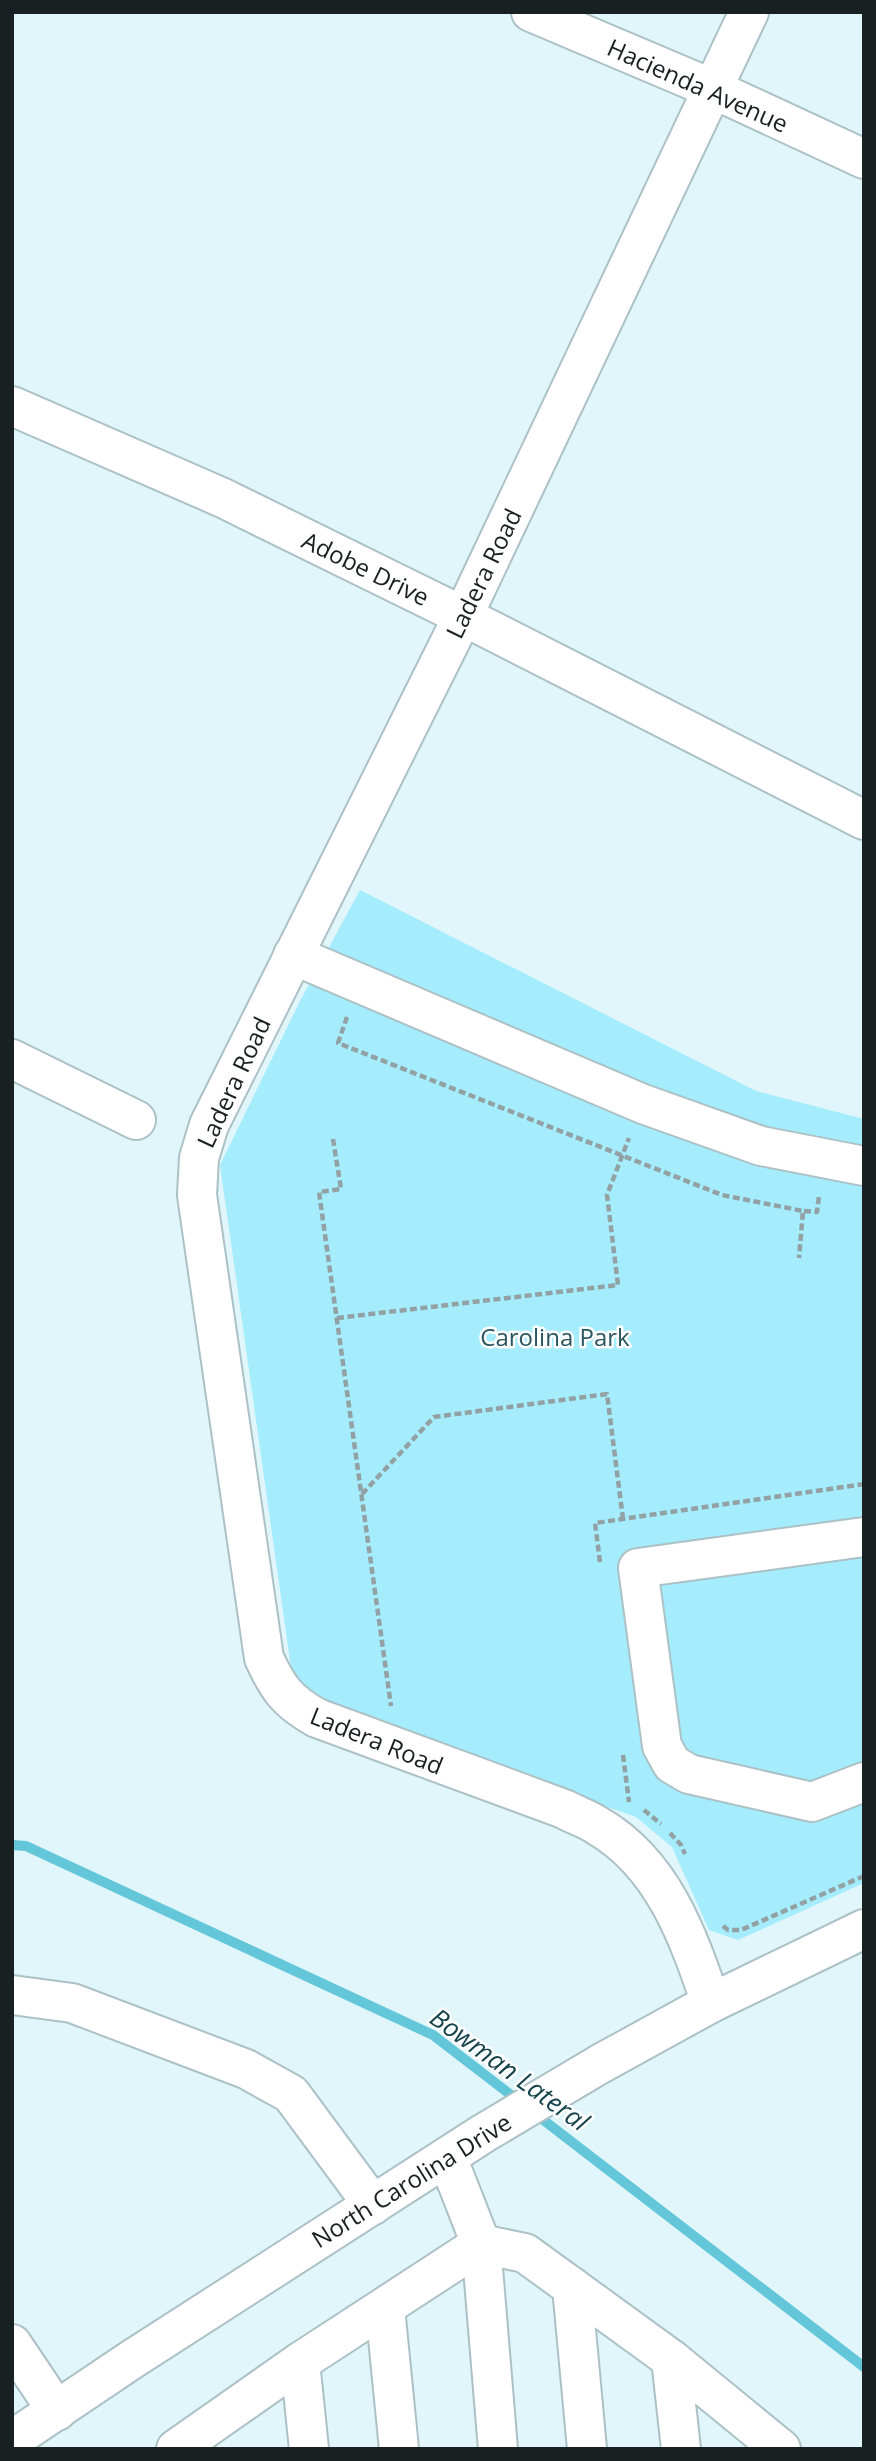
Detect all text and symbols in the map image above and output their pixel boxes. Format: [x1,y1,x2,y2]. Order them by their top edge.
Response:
street label: Hacienda Avenue [602,30,794,140]
street label: Ladera Road [437,503,529,643]
street label: Adobe Drive [297,523,435,613]
street label: Ladera Road [188,1011,278,1153]
park label: Carolina Park [480,1320,630,1353]
street label: Ladera Road [306,1698,448,1782]
water label: Bowman Lateral [423,1999,598,2140]
street label: North Carolina Drive [305,2105,517,2255]

